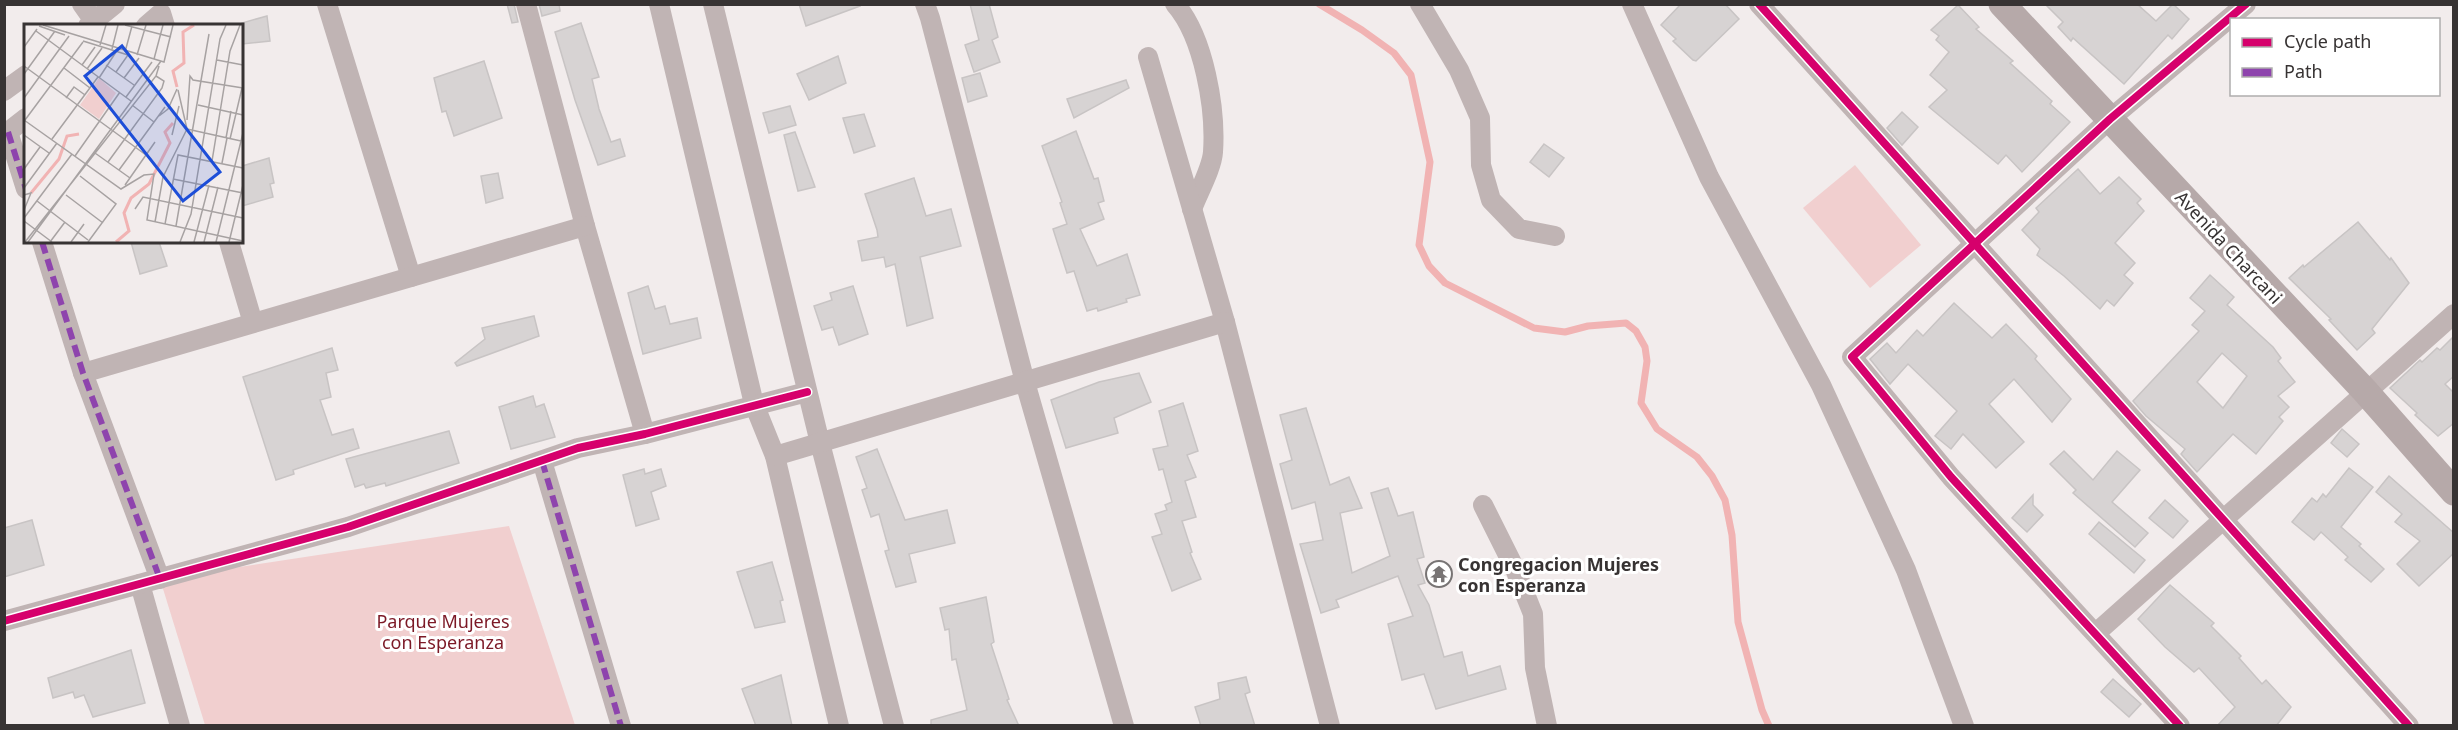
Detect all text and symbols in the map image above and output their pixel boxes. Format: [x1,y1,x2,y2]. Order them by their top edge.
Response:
legend [2230,18,2440,96]
inset map [24,24,243,243]
text: Cycle path [2284,29,2371,53]
text: Path [2284,59,2323,83]
street label: Avenida Charcani [2170,185,2288,309]
place label: Congregacion Mujeres con Esperanza [1458,552,1659,597]
temple icon: Congregacion Mujeres con Esperanza [1424,559,1454,589]
park label: Parque Mujeres con Esperanza [376,609,510,654]

